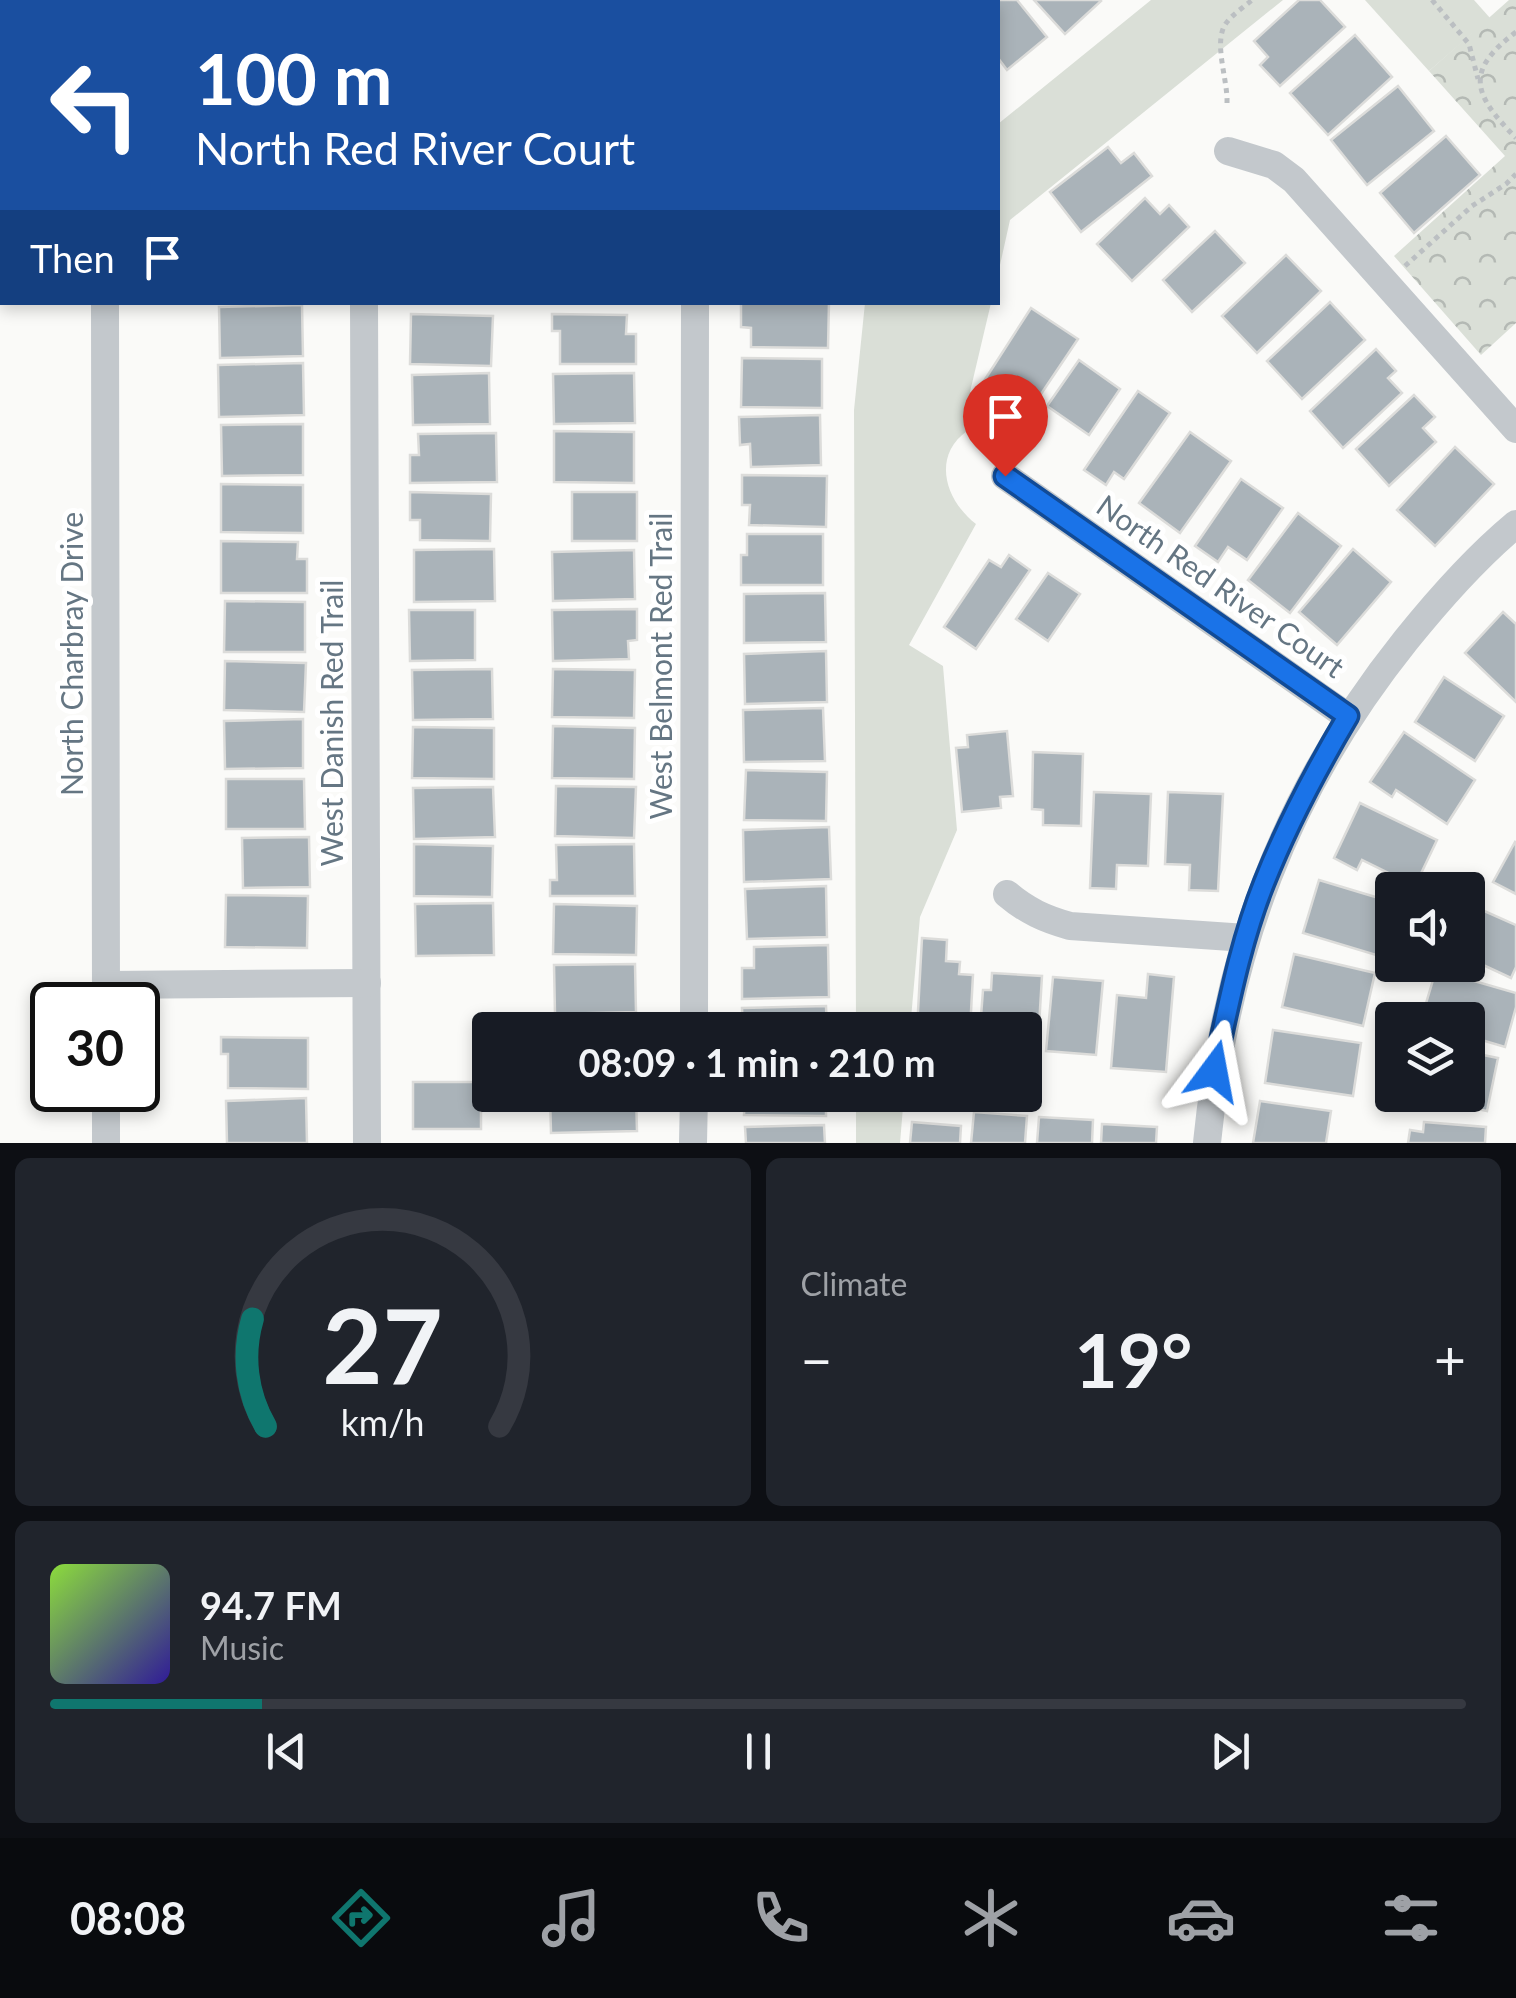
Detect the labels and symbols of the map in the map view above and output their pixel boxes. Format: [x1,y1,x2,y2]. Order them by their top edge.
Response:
pin [963,374,1048,477]
street label: North Red River Court [1091,486,1352,684]
street label: North Charbray Drive [53,512,89,796]
street label: West Belmont Red Trail [642,513,678,819]
street label: West Danish Red Trail [313,580,349,866]
speed limit sign: 30 [30,982,160,1112]
position arrow [1162,1019,1266,1123]

